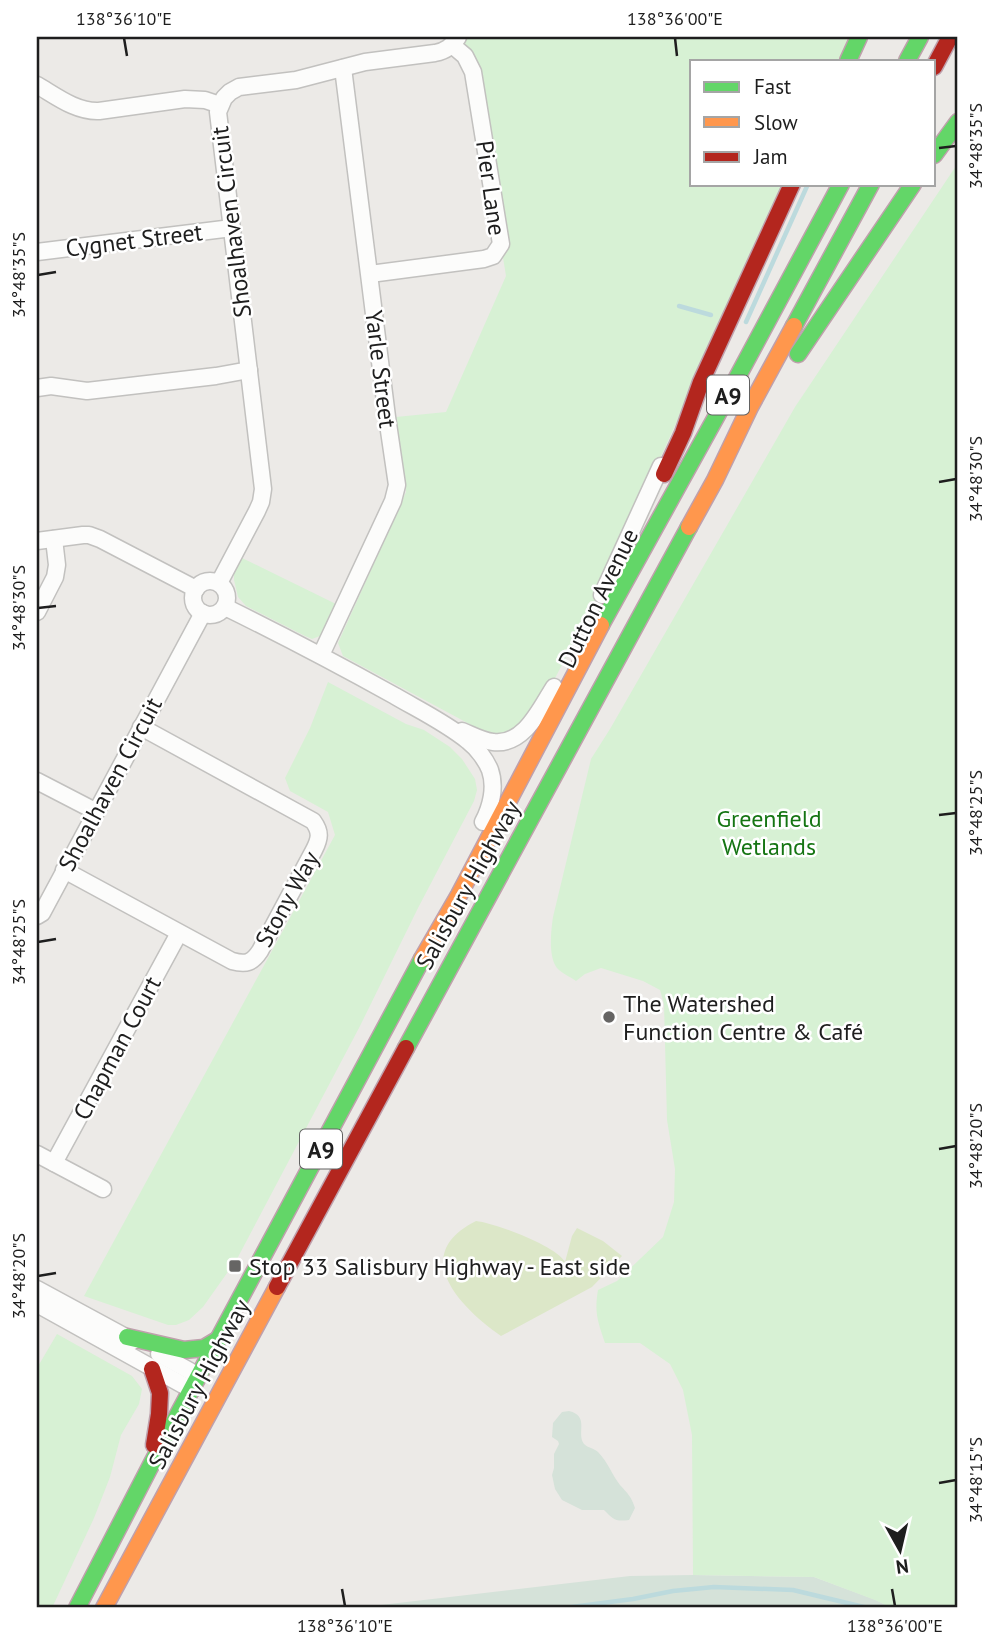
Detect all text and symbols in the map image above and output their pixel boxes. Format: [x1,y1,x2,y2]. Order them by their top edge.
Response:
text: 138°36'10"E [76,7,172,30]
text: 138°36'00"E [627,7,723,30]
legend [690,60,936,186]
text: Fast [754,73,791,100]
text: 34°48'35"S [964,103,987,189]
text: Slow [754,109,798,136]
street label: Shoalhaven Circuit [204,125,258,319]
street label: Pier Lane [469,138,513,238]
text: Jam [753,143,788,170]
street label: Cygnet Street [64,216,204,264]
text: 34°48'35"S [7,232,30,318]
street label: Yarle Street [358,308,404,430]
road number: A9 [707,376,749,414]
text: 34°48'30"S [964,436,987,522]
street label: Dutton Avenue [551,523,645,673]
text: 34°48'30"S [7,565,30,651]
street label: Shoalhaven Circuit [51,692,169,876]
text: 34°48'25"S [964,770,987,856]
street label: Salisbury Highway [409,795,527,975]
park label: Greenfield Wetlands [716,803,822,862]
street label: Stony Way [248,846,326,952]
text: 34°48'25"S [7,899,30,985]
street label: Chapman Court [66,971,168,1125]
place label: The Watershed Function Centre & Café [623,988,863,1047]
marker: The Watershed Function Centre & Café [601,1009,617,1025]
text: 34°48'20"S [964,1103,987,1189]
road number: A9 [300,1130,342,1168]
text: 34°48'20"S [7,1233,30,1319]
place label: Stop 33 Salisbury Highway - East side [249,1251,631,1282]
marker: Stop 33 Salisbury Highway - East side [227,1258,243,1274]
street label: Salisbury Highway [141,1294,257,1474]
text: 34°48'15"S [964,1437,987,1523]
north arrow [866,1516,936,1586]
text: N [895,1554,910,1580]
text: 138°36'10"E [297,1614,393,1637]
text: 138°36'00"E [847,1614,943,1637]

